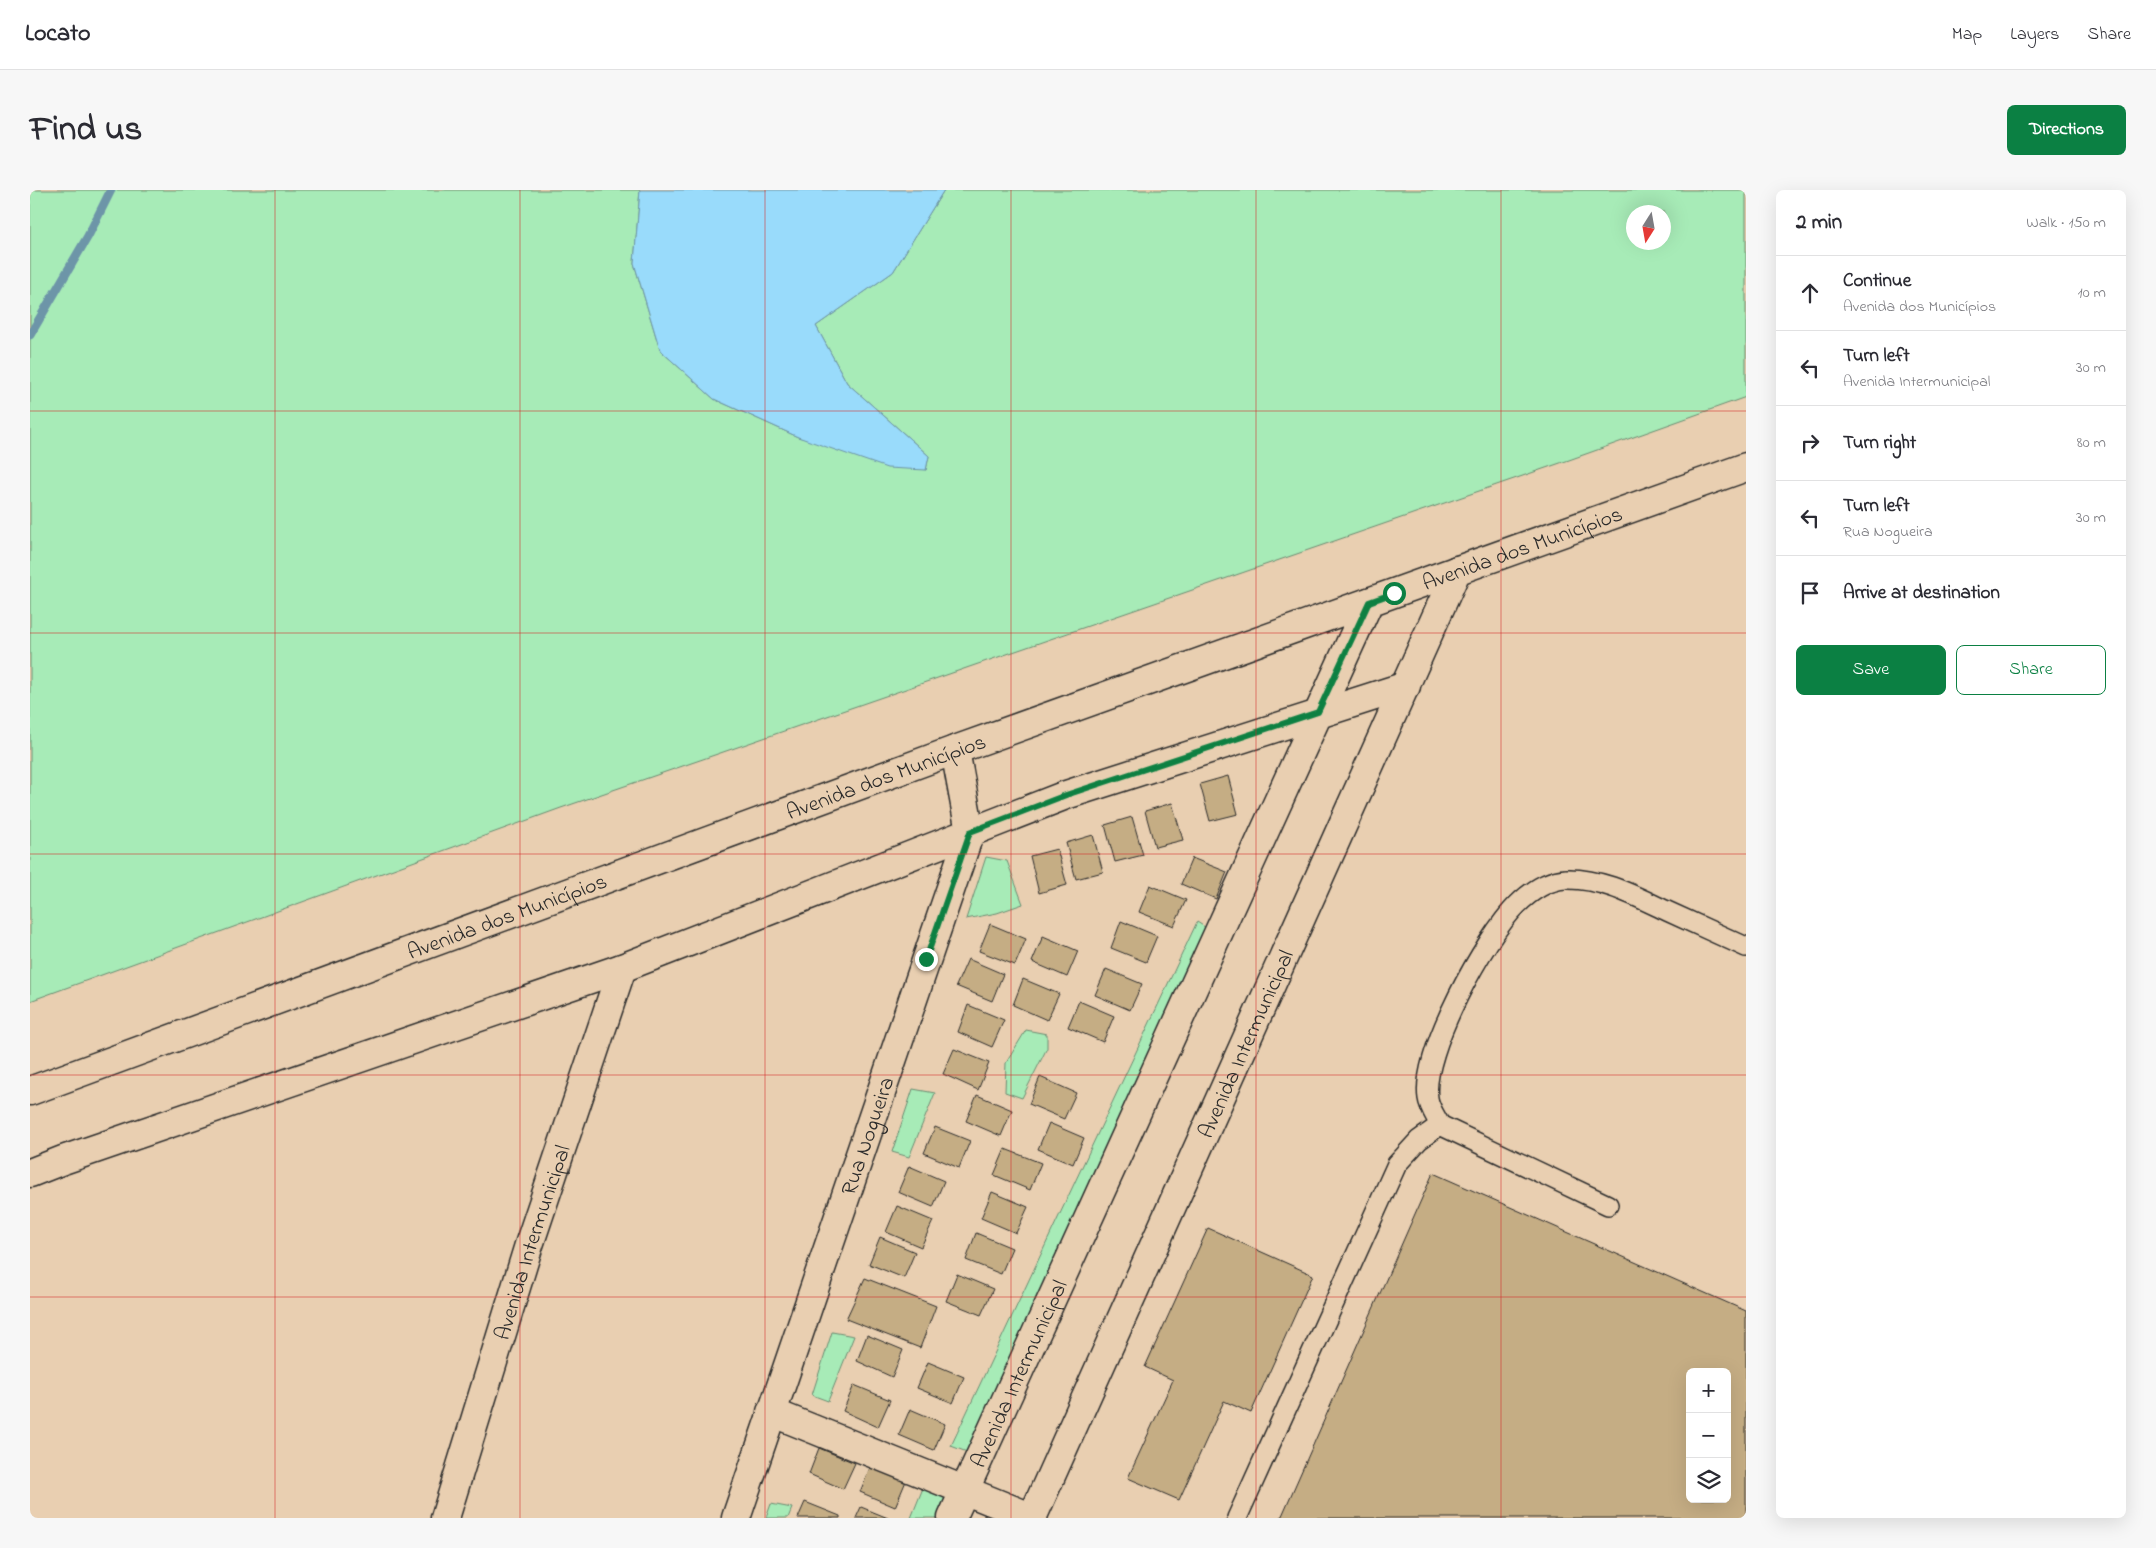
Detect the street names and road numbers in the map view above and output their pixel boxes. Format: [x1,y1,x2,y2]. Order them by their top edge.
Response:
street label: Avenida dos Municípios [1418,499,1628,601]
street label: Avenida dos Municípios [782,727,991,830]
street label: Avenida dos Municípios [403,867,612,970]
street label: Avenida Intermunicipal [1191,946,1304,1144]
street label: Rua Nogueira [834,1073,904,1200]
street label: Avenida Intermunicipal [488,1141,580,1344]
street label: Avenida Intermunicipal [964,1275,1077,1474]

